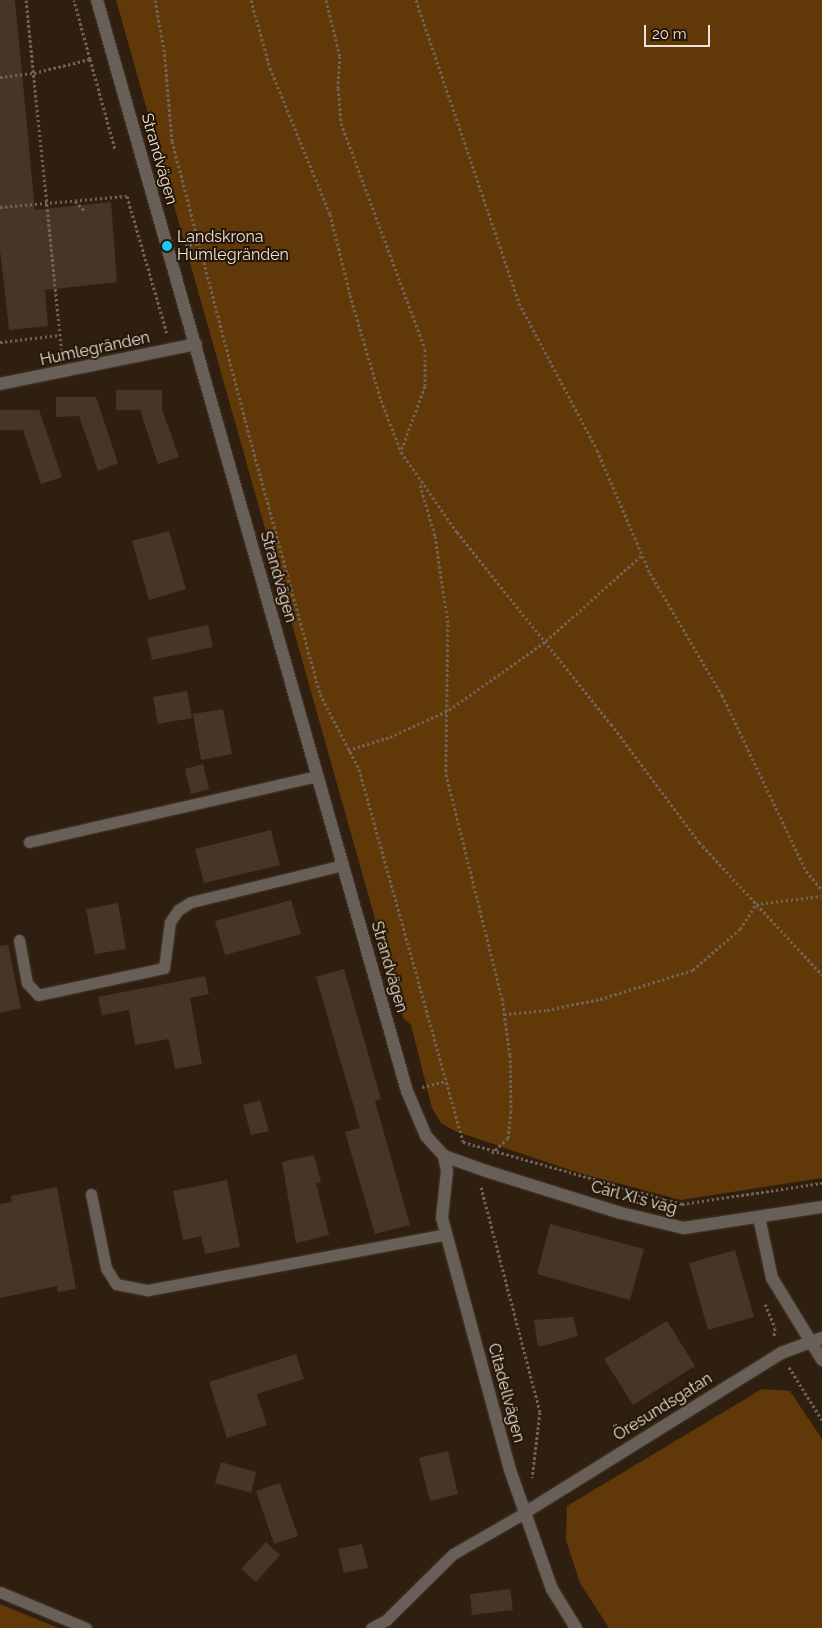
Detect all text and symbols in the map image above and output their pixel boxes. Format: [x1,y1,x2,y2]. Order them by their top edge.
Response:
scale bar [647,15,713,47]
text: 20 m [652,25,687,43]
street label: Strandvägen [137,111,181,207]
place label: Landskrona Humlegränden [177,227,289,265]
marker: Landskrona Humlegränden [161,240,173,252]
street label: Humlegränden [38,328,152,370]
street label: Strandvägen [256,529,300,625]
street label: Strandvägen [367,919,411,1015]
street label: Carl XI:s väg [588,1177,680,1219]
street label: Citadellvägen [484,1341,528,1445]
street label: Öresundsgatan [610,1369,716,1445]

